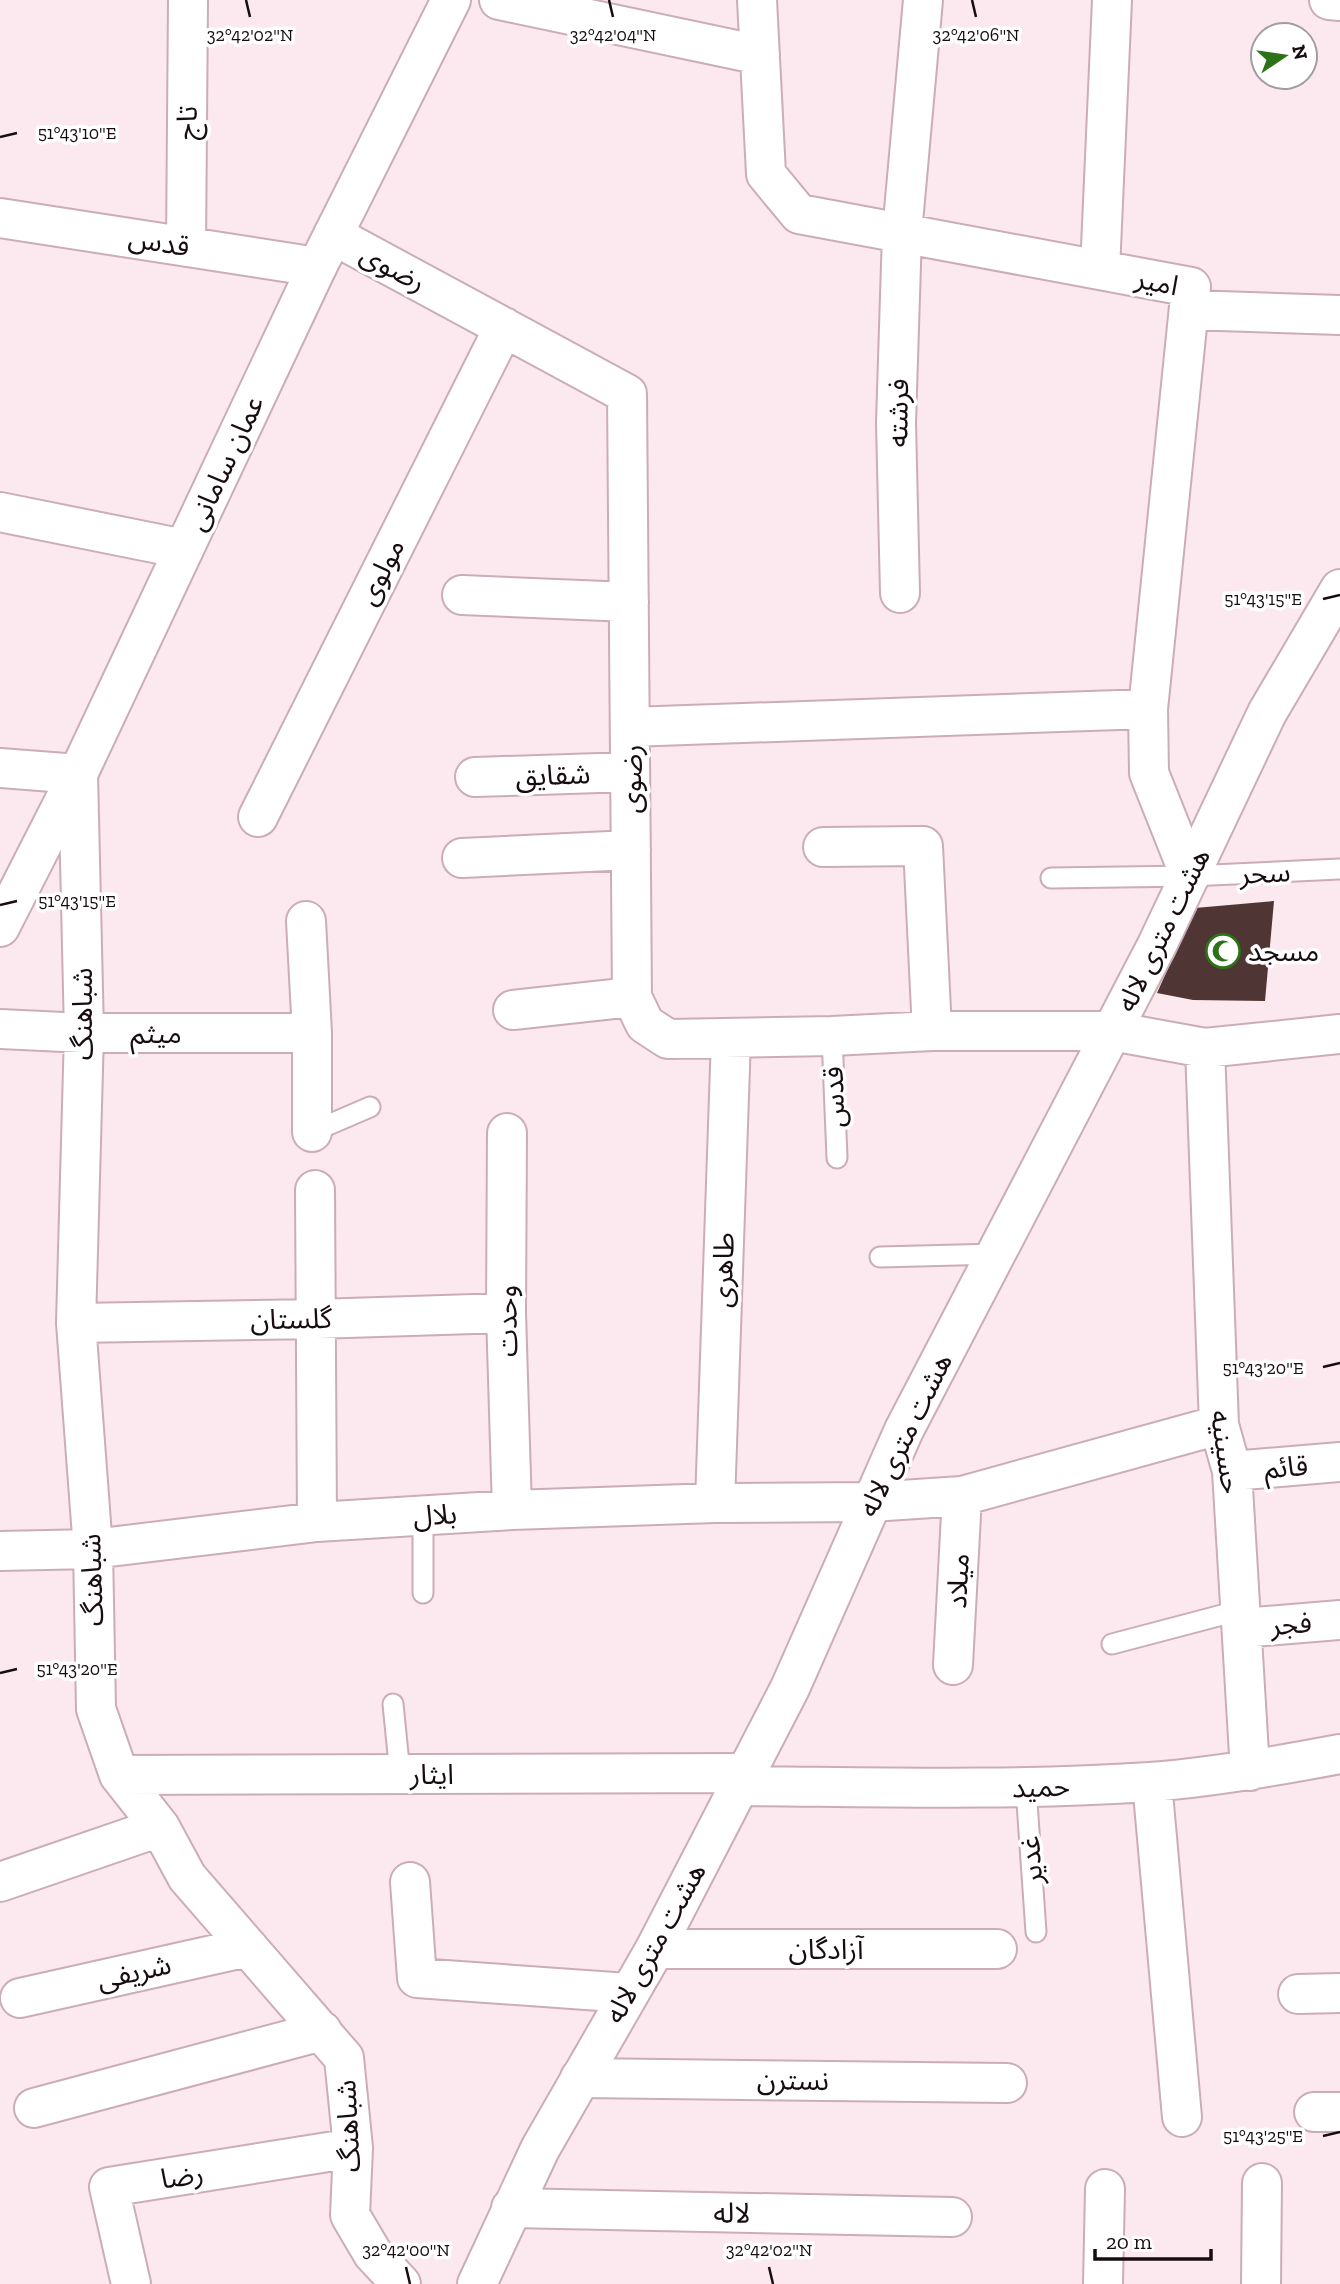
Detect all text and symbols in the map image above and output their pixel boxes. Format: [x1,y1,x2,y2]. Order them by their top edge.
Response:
north arrow [1249,21,1319,91]
text: 32°42'02"N [207,24,293,46]
text: 32°42'04"N [570,24,656,46]
text: 32°42'06"N [933,24,1019,46]
text: N [1287,43,1313,62]
street label: تاج [170,106,208,141]
text: 51°43'10"E [38,122,116,144]
street label: قدس [126,221,192,263]
street label: رضوی [355,237,431,299]
street label: امیر [1132,261,1181,303]
street label: فرشته [881,378,915,448]
street label: عمان سامانی [179,390,271,536]
street label: مولوی [350,533,412,611]
text: 51°43'15"E [1224,588,1302,610]
street label: رضوی [615,744,648,814]
street label: شقایق [515,757,591,794]
street label: هشت متری لاله [1109,843,1217,1017]
street label: سحر [1238,855,1291,891]
text: 51°43'15"E [38,890,116,912]
mosque icon: مسجد [1204,932,1242,970]
place label: مسجد [1248,935,1319,968]
street label: شباهنگ [66,968,99,1060]
street label: میثم [130,1017,182,1055]
street label: قدس [816,1066,852,1128]
street label: طاهری [705,1232,741,1308]
street label: وحدت [490,1285,524,1357]
street label: گلستان [250,1302,332,1336]
street label: هشت متری لاله [851,1348,959,1522]
text: 51°43'20"E [1223,1357,1304,1379]
street label: حسینیه [1204,1408,1248,1496]
street label: قائم [1263,1449,1310,1490]
street label: بلال [412,1497,458,1533]
street label: شباهنگ [74,1533,110,1627]
street label: میلاد [940,1553,976,1609]
street label: فجر [1268,1606,1313,1642]
text: 51°43'20"E [37,1658,118,1680]
street label: ایثار [409,1758,454,1791]
street label: حمید [1011,1769,1071,1805]
street label: غدیر [1013,1835,1049,1886]
street label: هشت متری لاله [597,1857,713,2029]
street label: آزادگان [788,1933,865,1966]
street label: شریفی [94,1947,174,1997]
street label: نسترن [757,2063,829,2097]
street label: شباهنگ [329,2079,367,2173]
text: 51°43'25"E [1223,2125,1303,2147]
street label: رضا [158,2156,206,2196]
street label: لاله [713,2196,751,2230]
scale bar [1095,2218,1210,2262]
text: 20 m [1106,2229,1152,2254]
text: 32°42'00"N [362,2239,450,2261]
text: 32°42'02"N [726,2239,812,2261]

